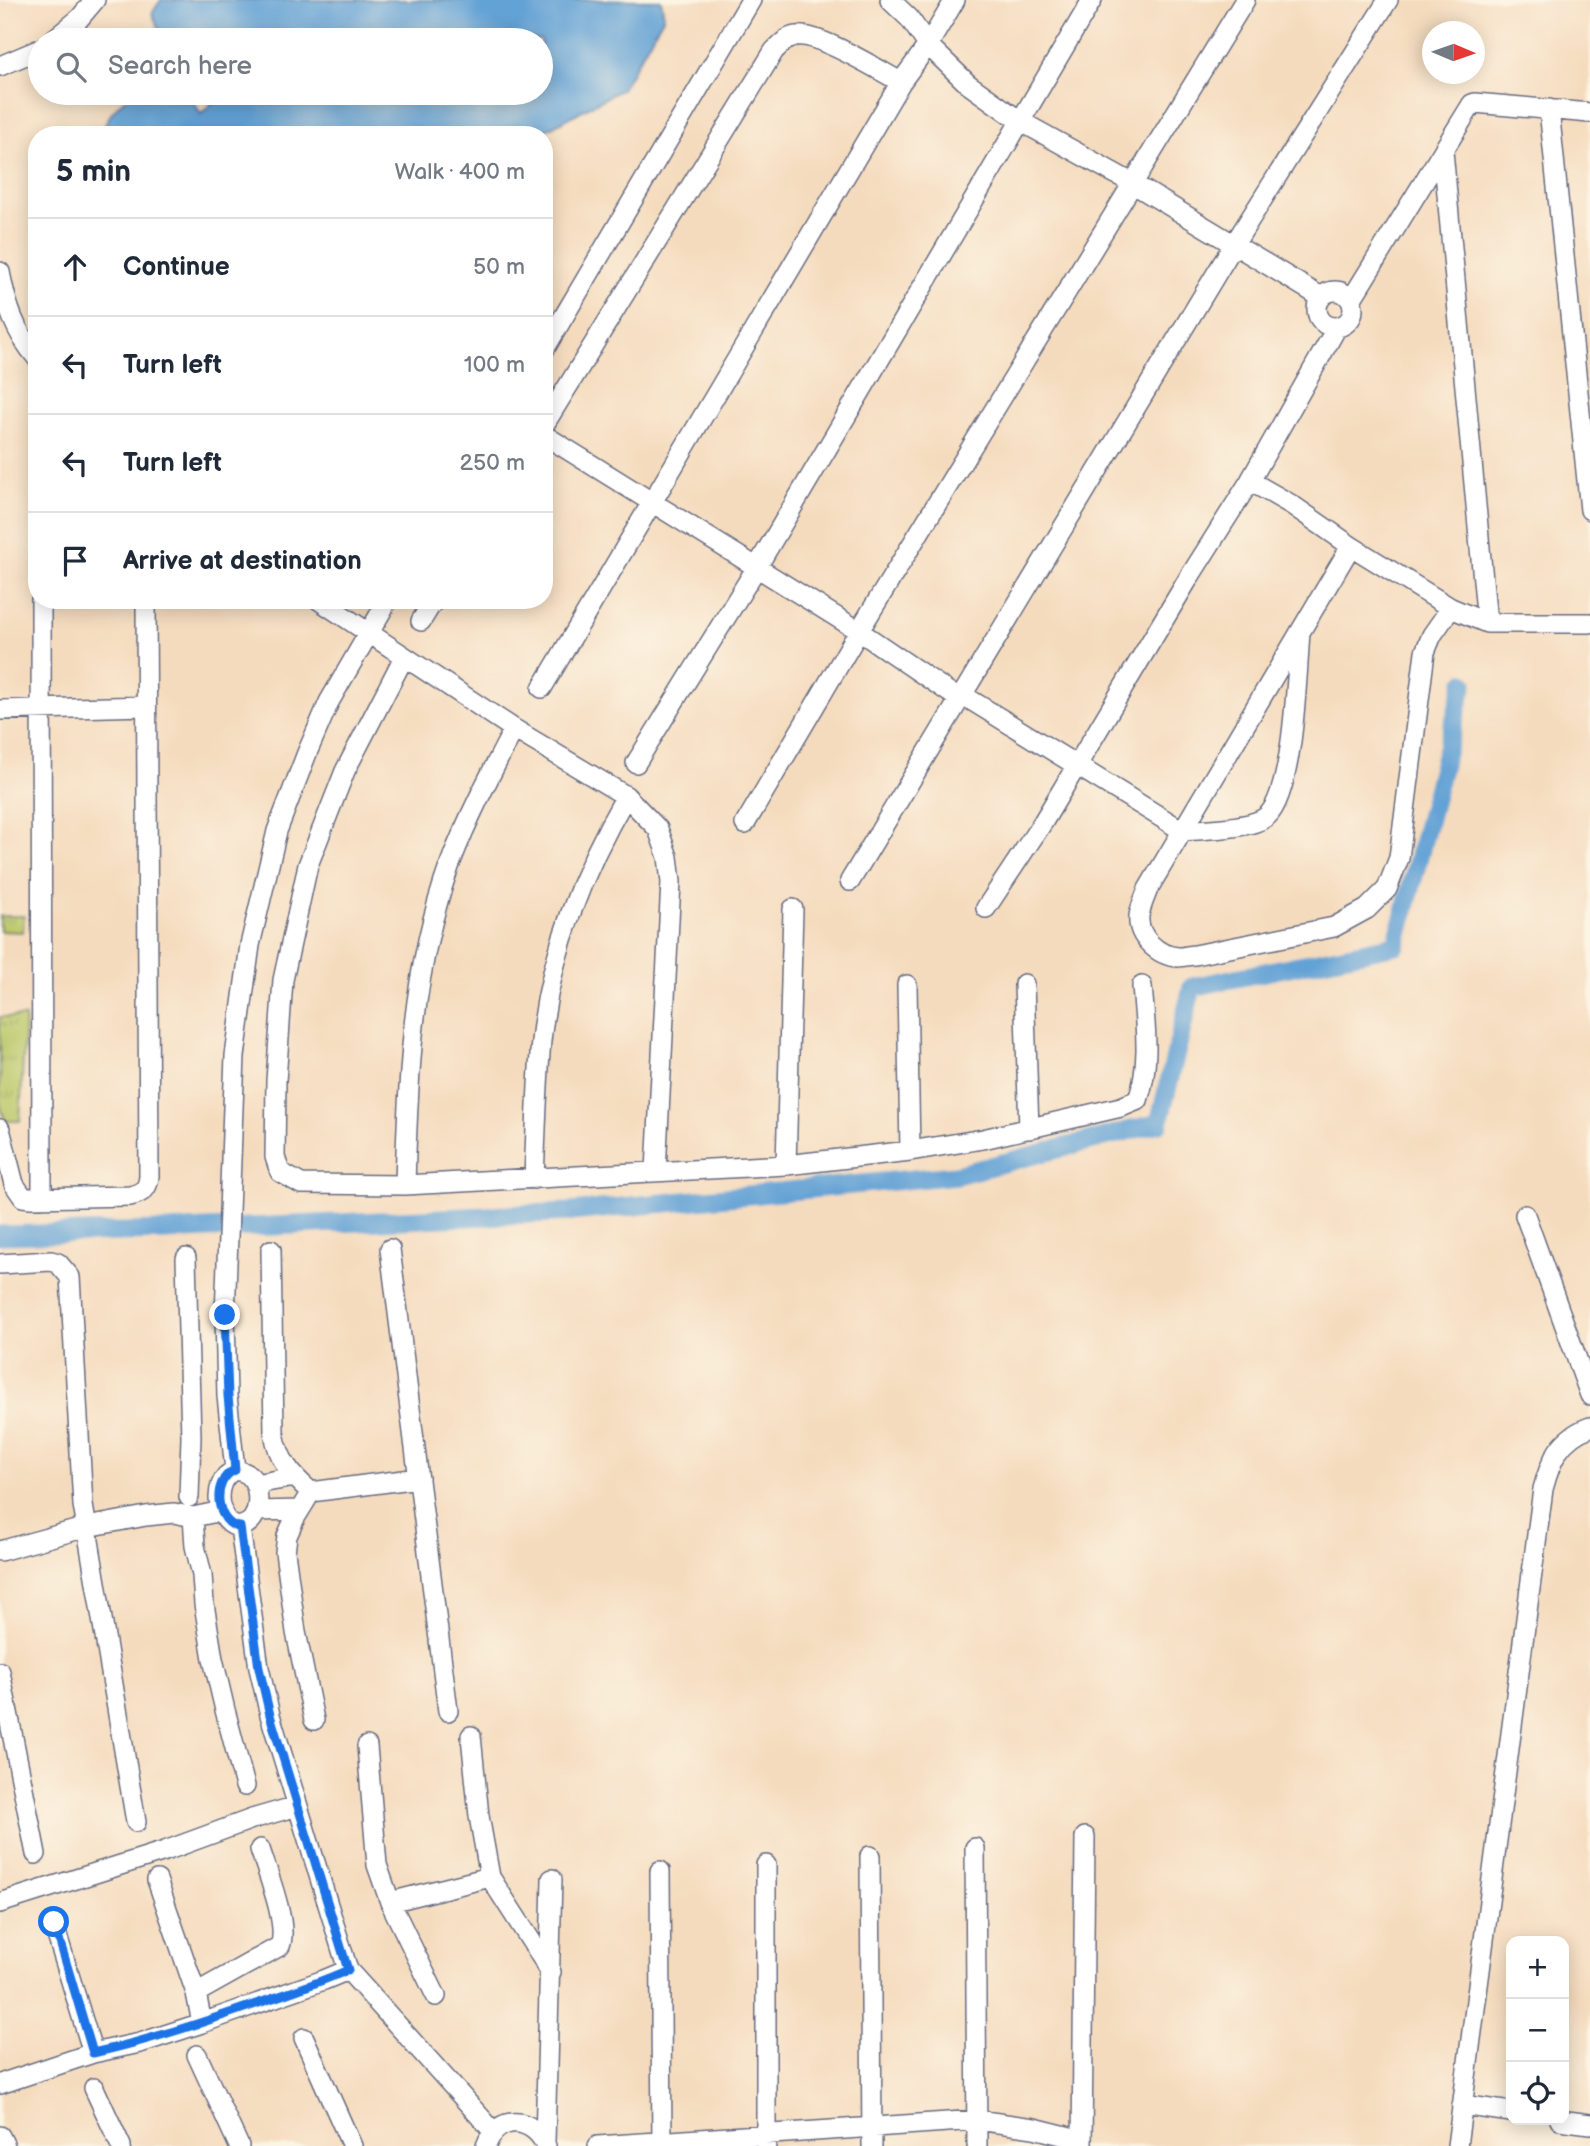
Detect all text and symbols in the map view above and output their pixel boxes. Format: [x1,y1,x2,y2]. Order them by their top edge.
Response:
north arrow [1422,21,1485,84]
search box [28,28,553,105]
icon: search [52,48,90,86]
text: Search here [108,51,252,82]
text: 5 min [56,154,131,190]
text: Walk · 400 m [395,158,525,186]
icon: ahead [56,248,94,286]
text: Continue [123,252,230,283]
text: 50 m [473,253,525,281]
icon: left [56,346,94,384]
text: Turn left [123,350,222,381]
text: 100 m [464,351,525,379]
icon: left [56,444,94,482]
text: Turn left [123,448,222,479]
text: 250 m [459,449,525,477]
icon: arrive [56,542,94,580]
text: Arrive at destination [123,546,362,577]
route end [209,1299,240,1330]
route start [38,1906,69,1937]
map controls [1506,1936,1569,2125]
button: + [1506,1936,1569,1999]
button: − [1506,1999,1569,2062]
button: locate [1506,2062,1569,2125]

